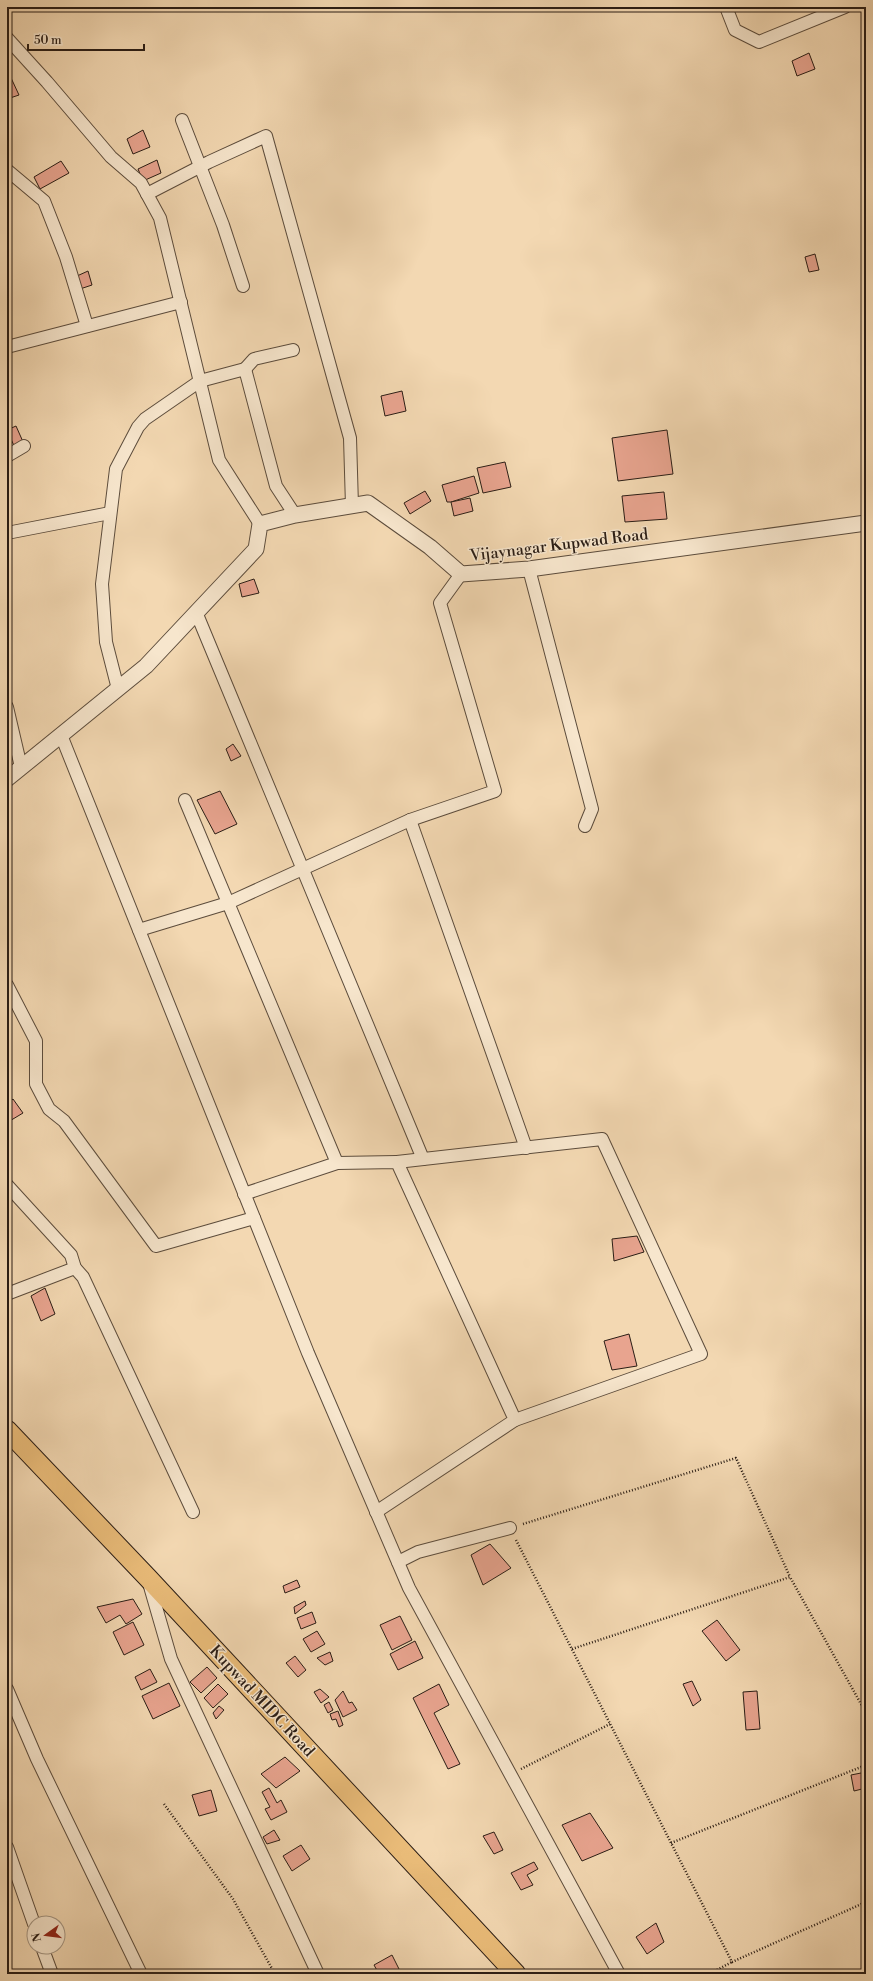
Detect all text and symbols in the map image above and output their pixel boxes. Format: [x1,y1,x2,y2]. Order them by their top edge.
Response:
scale bar [28,26,144,52]
text: 50 m [34,33,62,48]
street label: Vijaynagar Kupwad Road [468,524,649,566]
street label: Kupwad MIDC Road [205,1641,319,1761]
north arrow [26,1915,66,1955]
text: N [29,1931,45,1943]

